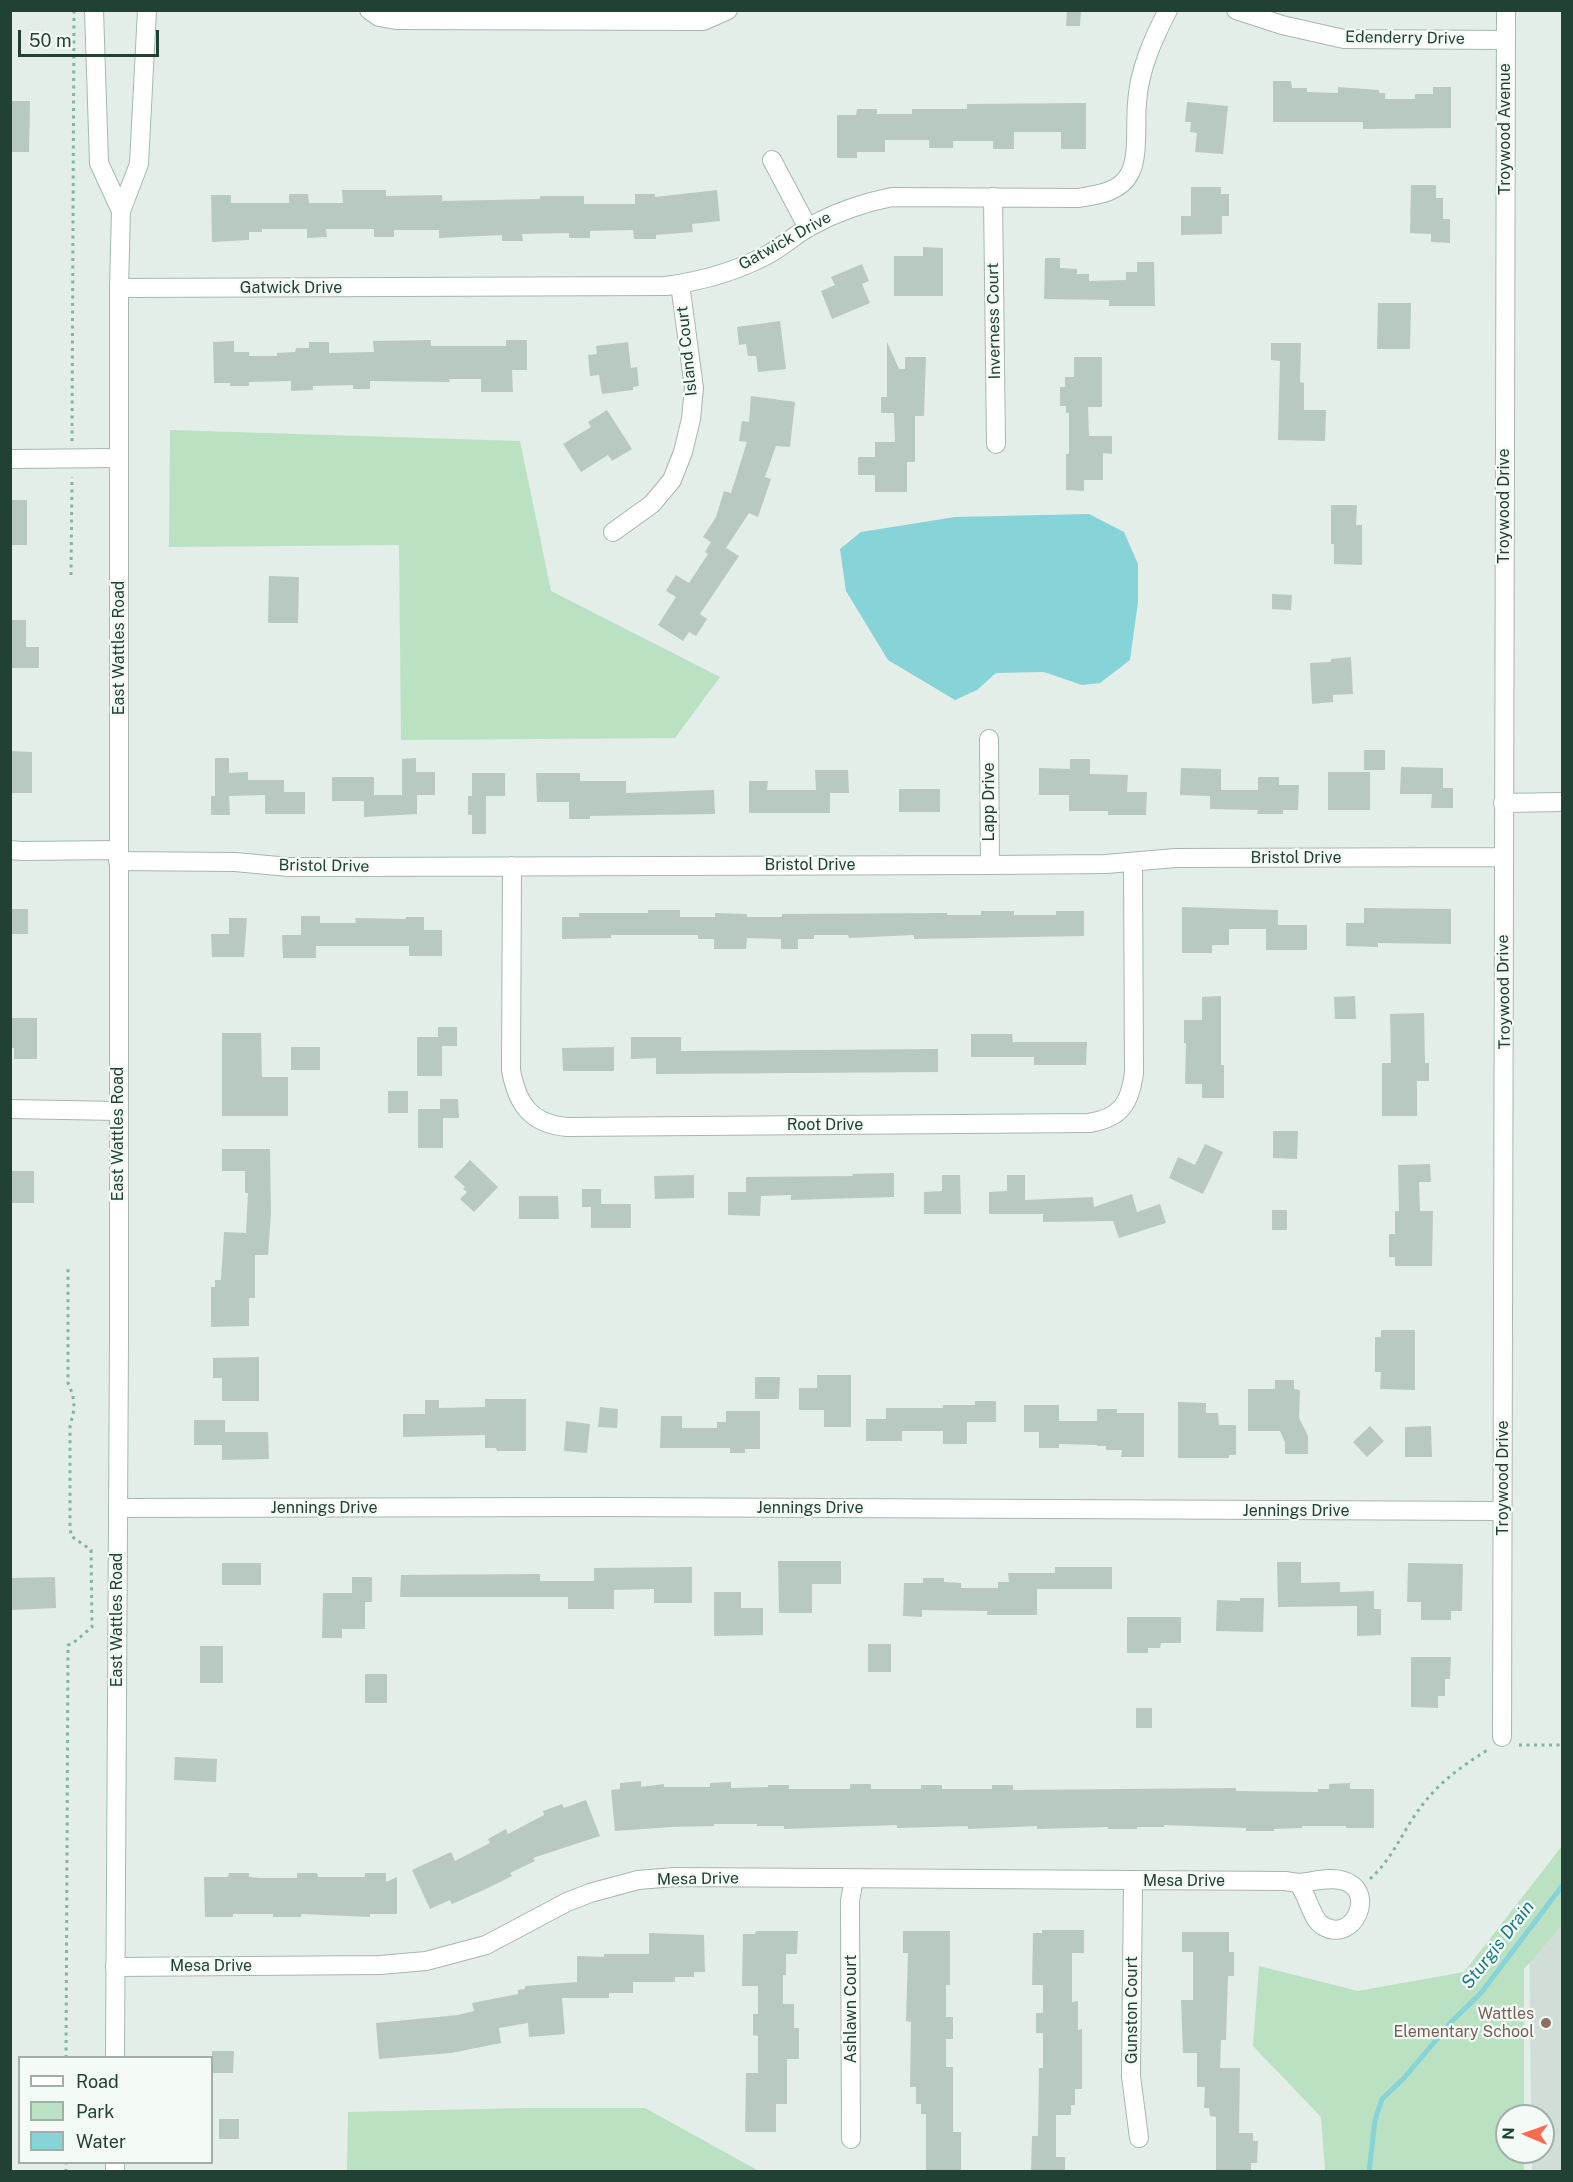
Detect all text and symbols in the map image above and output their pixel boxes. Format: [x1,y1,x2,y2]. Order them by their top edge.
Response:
scale bar [21,18,162,56]
street label: Edenderry Drive [1345,27,1465,49]
text: 50 m [29,30,72,51]
street label: Troywood Avenue [1495,63,1515,195]
street label: Gatwick Drive [735,208,835,274]
street label: Inverness Court [983,263,1005,379]
street label: Gatwick Drive [240,278,342,298]
street label: Island Court [673,305,701,397]
street label: Troywood Drive [1494,449,1514,563]
street label: East Wattles Road [109,581,129,715]
street label: Lapp Drive [979,762,999,842]
street label: Bristol Drive [1251,848,1341,868]
street label: Bristol Drive [765,855,855,875]
street label: Bristol Drive [278,856,370,876]
street label: Troywood Drive [1493,934,1515,1050]
street label: East Wattles Road [108,1067,128,1201]
street label: Root Drive [787,1115,863,1135]
street label: Troywood Drive [1493,1421,1513,1535]
street label: Jennings Drive [271,1498,377,1518]
street label: Jennings Drive [757,1498,863,1518]
street label: Jennings Drive [1243,1501,1349,1521]
street label: East Wattles Road [107,1553,127,1687]
street label: Mesa Drive [657,1869,739,1889]
street label: Mesa Drive [1143,1871,1225,1891]
water label: Sturgis Drain [1457,1897,1539,1993]
street label: Ashlawn Court [841,1954,861,2064]
street label: Mesa Drive [170,1956,252,1976]
street label: Gunston Court [1122,1956,1142,2064]
place label: Wattles Elementary School [1394,2004,1534,2042]
marker: Wattles Elementary School [1539,2016,1553,2030]
legend [18,2056,213,2164]
text: Road [76,2071,119,2092]
text: Park [76,2101,114,2122]
north arrow [1495,2104,1555,2164]
text: N [1499,2127,1518,2140]
text: Water [76,2131,126,2152]

